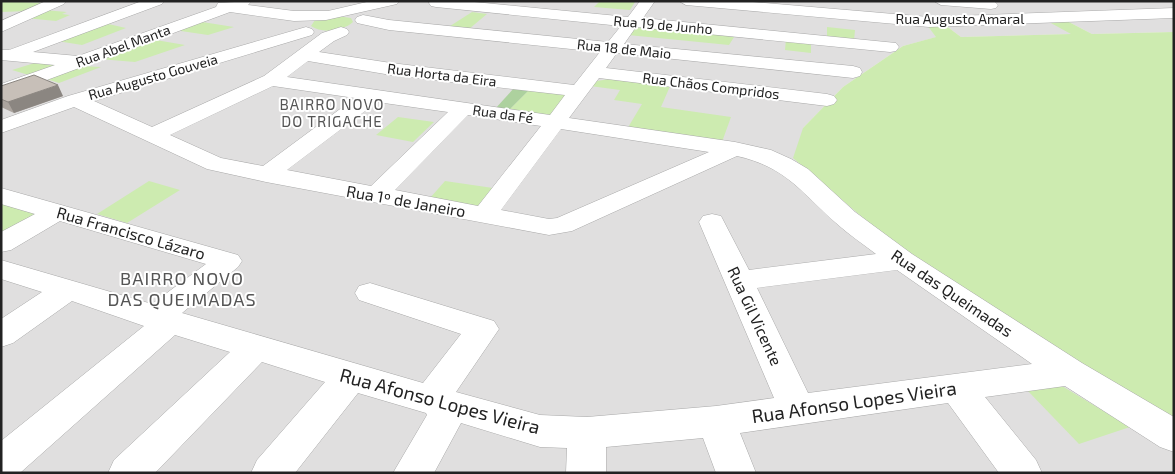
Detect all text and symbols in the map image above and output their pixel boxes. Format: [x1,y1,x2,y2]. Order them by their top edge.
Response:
street label: Rua Augusto Amaral [896,10,1025,27]
street label: Rua 19 de Junho [613,12,713,37]
street label: Rua Abel Manta [73,21,172,71]
street label: Rua 18 de Maio [576,35,672,62]
street label: Rua Augusto Gouveia [86,50,220,103]
street label: Rua Horta da Eira [386,59,498,90]
street label: Rua Chãos Compridos [642,69,781,102]
district label: BAIRRO NOVO DO TRIGACHE [279,95,385,130]
street label: Rua da Fé [472,101,535,126]
street label: Rua 1º de Janeiro [345,181,467,220]
street label: Rua Francisco Lázaro [55,202,208,263]
street label: Rua das Queimadas [887,245,1017,341]
street label: Rua Gil Vicente [724,263,787,368]
district label: BAIRRO NOVO DAS QUEIMADAS [107,267,257,310]
street label: Rua Afonso Lopes Vieira [337,363,543,438]
street label: Rua Afonso Lopes Vieira [750,376,958,427]

